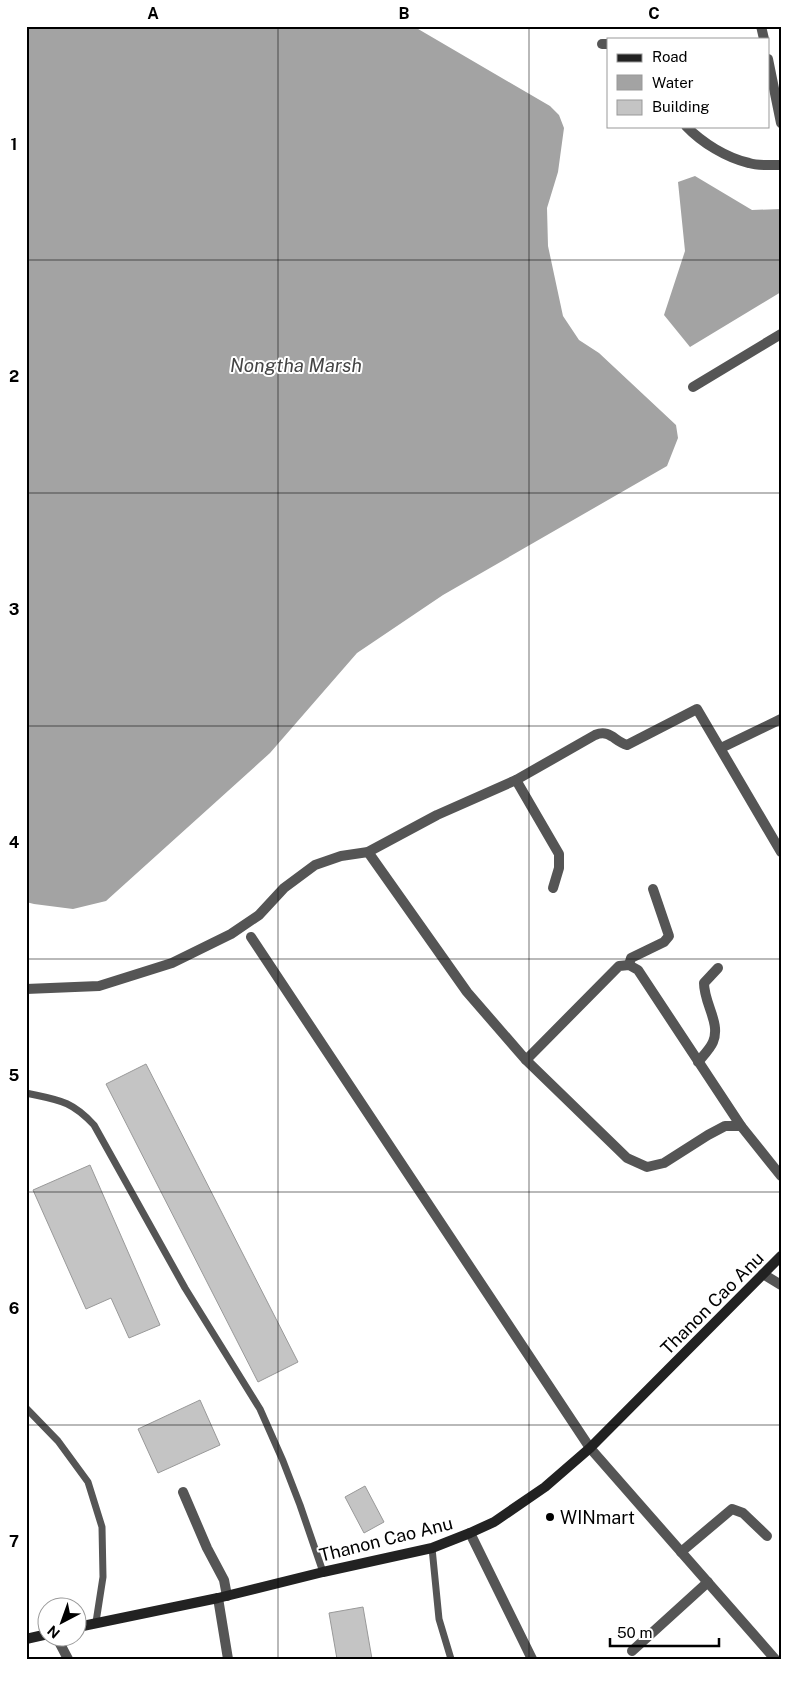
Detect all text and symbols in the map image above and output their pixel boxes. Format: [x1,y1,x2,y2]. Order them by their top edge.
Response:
text: A [147,4,159,23]
text: B [399,4,410,23]
text: C [648,4,660,23]
legend [607,38,770,128]
text: Road [652,48,688,65]
text: Water [652,74,694,91]
text: Building [652,98,710,115]
text: 1 [11,135,17,154]
water label: Nongtha Marsh [230,354,362,376]
text: 2 [9,367,19,386]
text: 3 [9,600,19,619]
text: 4 [9,833,20,852]
text: 5 [9,1066,20,1085]
street label: Thanon Cao Anu [656,1247,768,1359]
text: 6 [9,1299,19,1318]
place label: WINmart [560,1507,635,1528]
marker: WINmart [544,1511,556,1523]
street label: Thanon Cao Anu [317,1512,455,1566]
text: 7 [9,1532,19,1551]
north arrow [38,1598,88,1648]
scale bar [610,1615,718,1647]
text: N [44,1622,63,1641]
text: 50 m [617,1624,652,1641]

